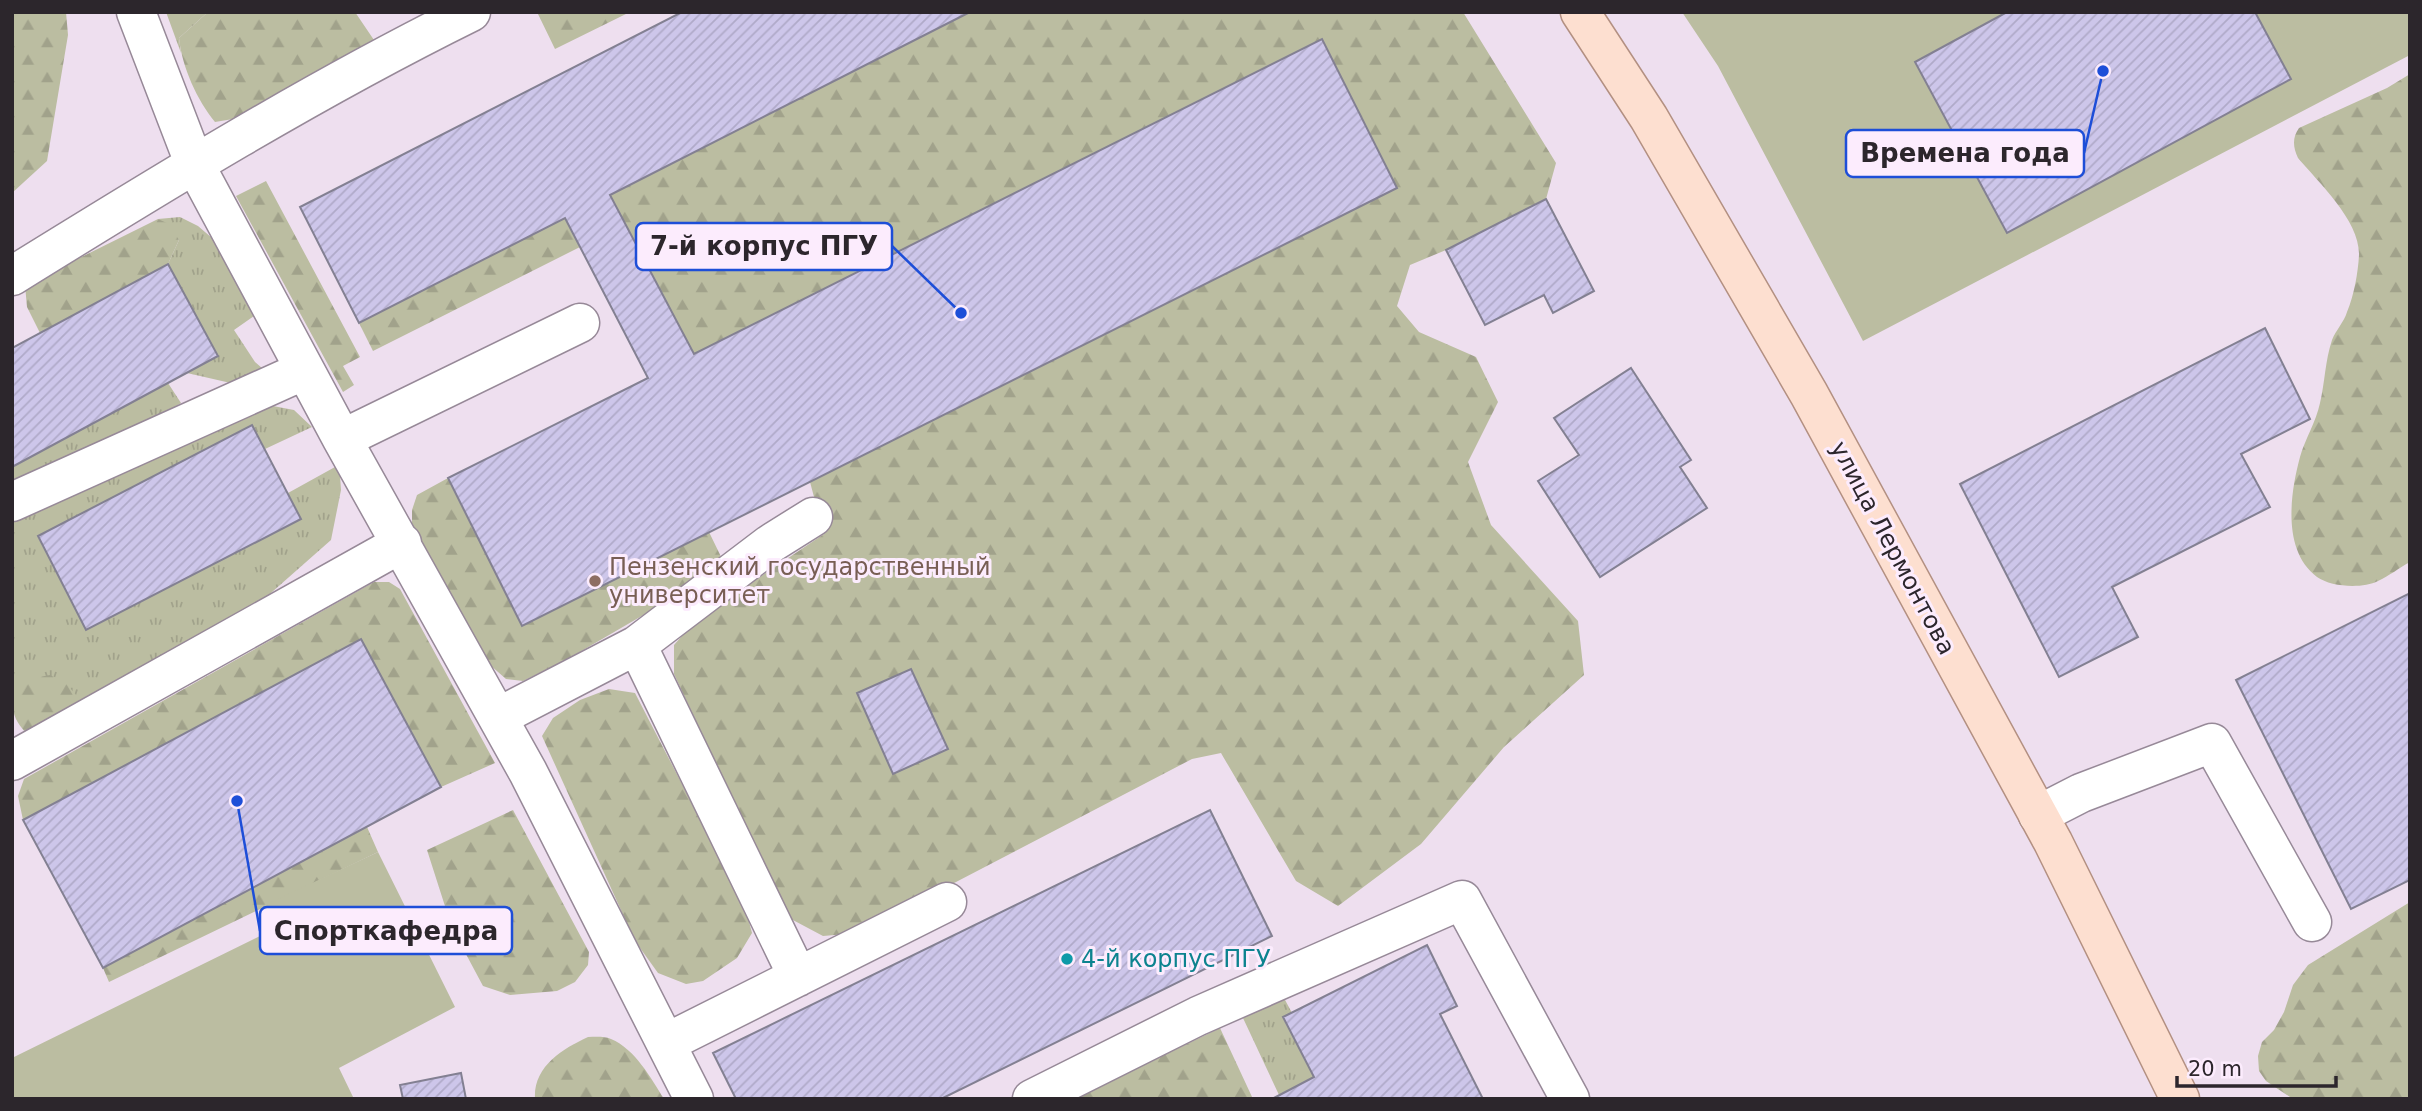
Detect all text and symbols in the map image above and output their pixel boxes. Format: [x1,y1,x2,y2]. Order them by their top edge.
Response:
callout: Времена года [1846,130,2084,177]
text: Времена года [1860,138,2070,168]
callout: 7-й корпус ПГУ [636,223,892,270]
text: 7-й корпус ПГУ [650,231,878,261]
street label: улица Лермонтова [1825,436,1961,660]
place label: Пензенский государственный университет [609,553,990,609]
marker: Пензенский государственный университет [587,573,603,589]
callout: Спорткафедра [260,907,512,954]
text: Спорткафедра [274,916,498,946]
place label: 4-й корпус ПГУ [1081,945,1271,973]
marker: 4-й корпус ПГУ [1059,951,1075,967]
scale bar [2177,1044,2336,1088]
text: 20 m [2188,1057,2242,1081]

